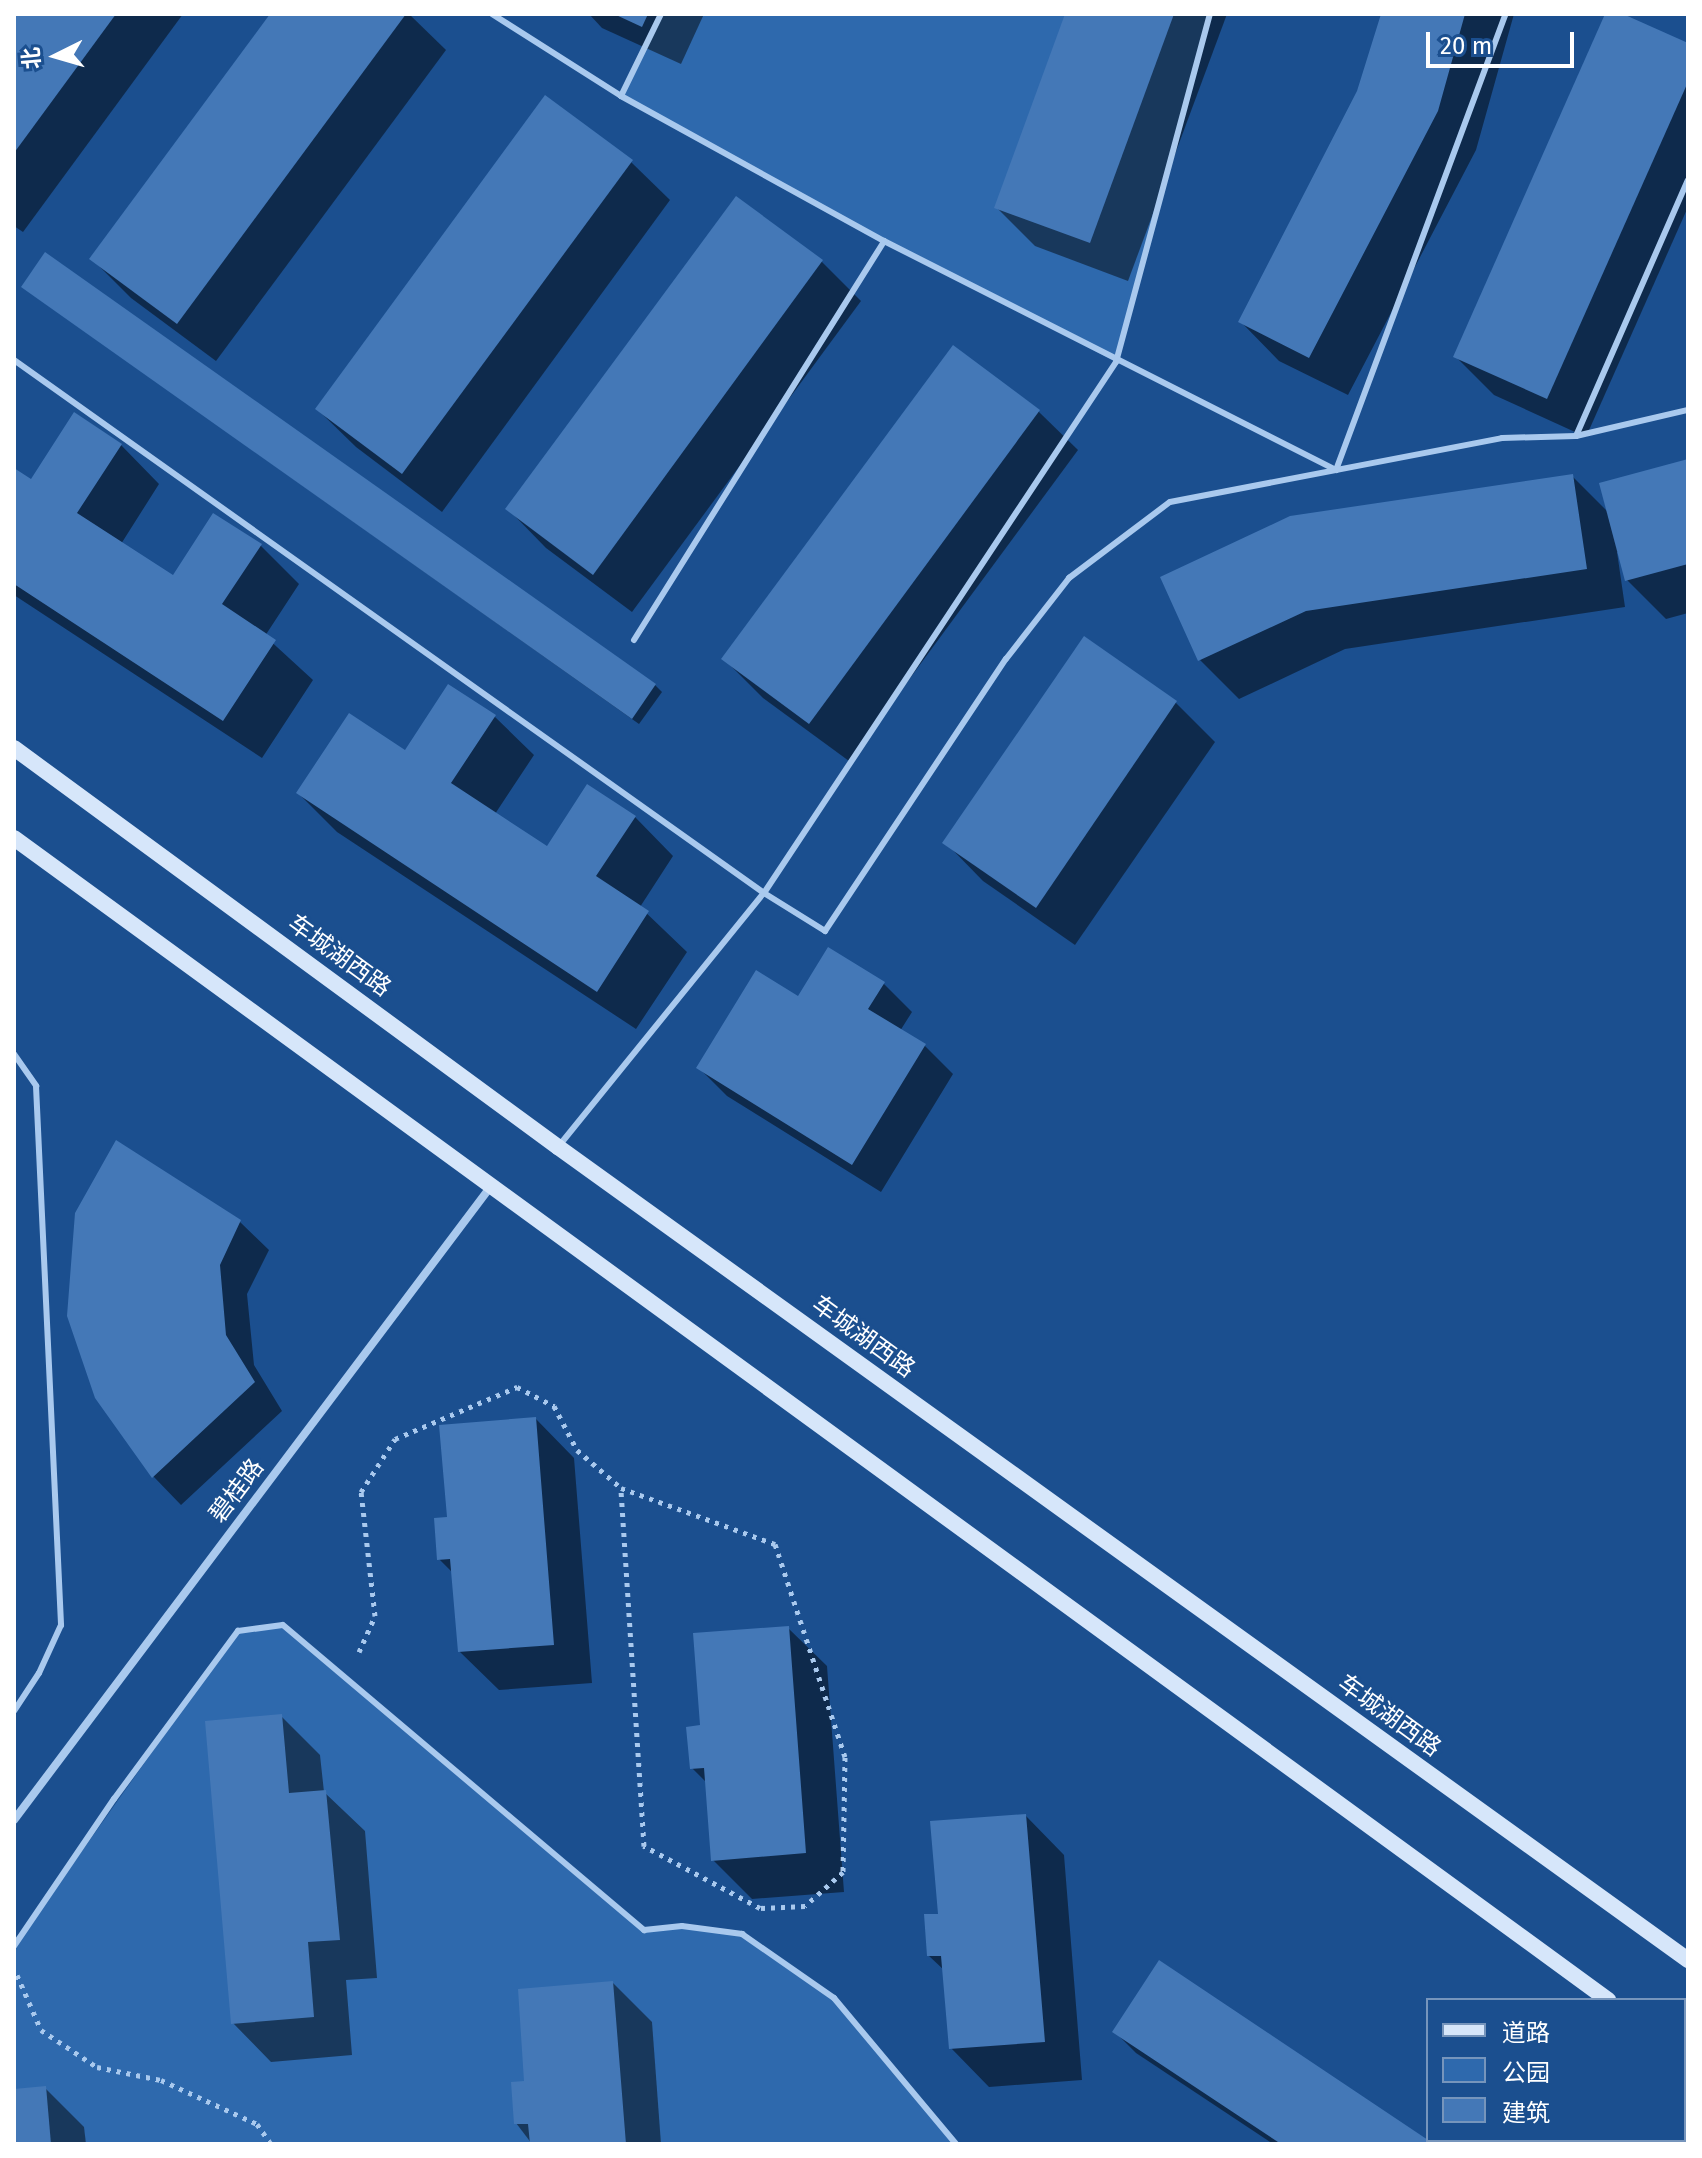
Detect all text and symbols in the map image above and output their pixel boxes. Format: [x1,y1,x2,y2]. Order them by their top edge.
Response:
north arrow [16,16,96,96]
scale bar [1430,16,1578,66]
text: 20 m [1440,32,1492,60]
text: 北 [17,46,46,70]
street label: 车城湖西路 [282,909,396,1003]
street label: 车城湖西路 [806,1290,920,1384]
street label: 碧桂路 [204,1454,270,1528]
street label: 车城湖西路 [1332,1669,1446,1763]
legend [1426,1998,1686,2142]
text: 道路 [1502,2019,1550,2047]
text: 公园 [1502,2059,1550,2087]
text: 建筑 [1502,2099,1550,2127]

